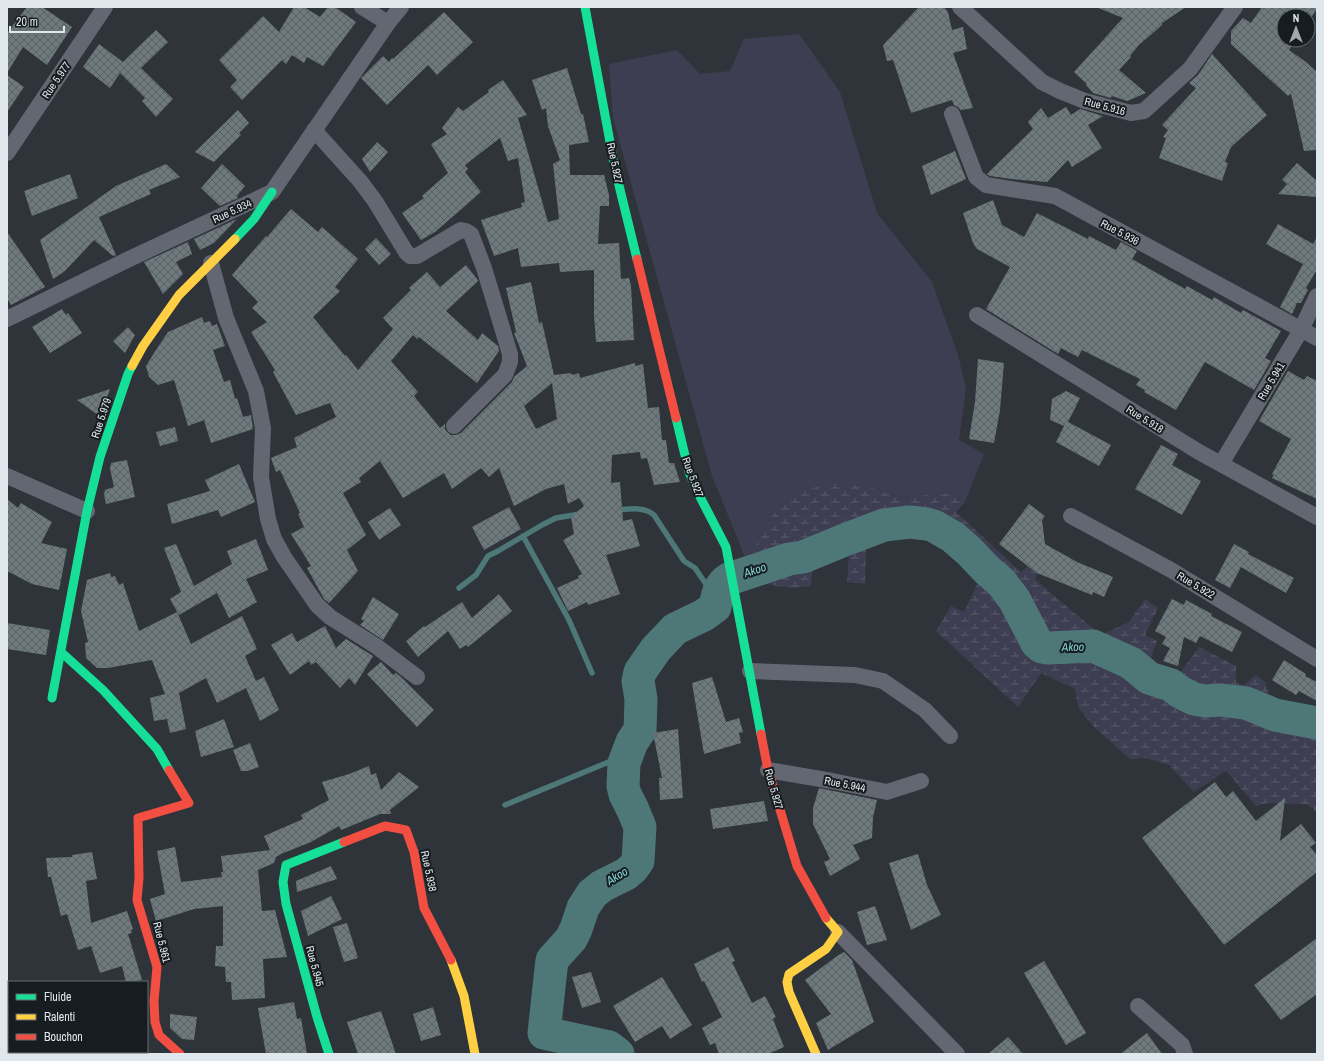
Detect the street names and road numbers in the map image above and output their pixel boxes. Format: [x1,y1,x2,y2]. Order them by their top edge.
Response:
street label: Rue 5.977 [39,59,73,101]
street label: Rue 5.916 [1083,94,1127,118]
street label: Rue 5.927 [604,141,626,185]
street label: Rue 5.934 [210,196,254,226]
street label: Rue 5.936 [1098,216,1142,248]
street label: Rue 5.941 [1254,360,1288,402]
street label: Rue 5.979 [88,396,114,440]
street label: Rue 5.918 [1124,402,1166,436]
street label: Rue 5.927 [679,455,707,499]
street label: Rue 5.922 [1175,568,1217,602]
street label: Rue 5.927 [762,767,786,811]
street label: Rue 5.944 [823,773,867,795]
street label: Rue 5.938 [418,849,440,893]
street label: Rue 5.961 [150,920,174,964]
street label: Rue 5.945 [303,944,327,988]

